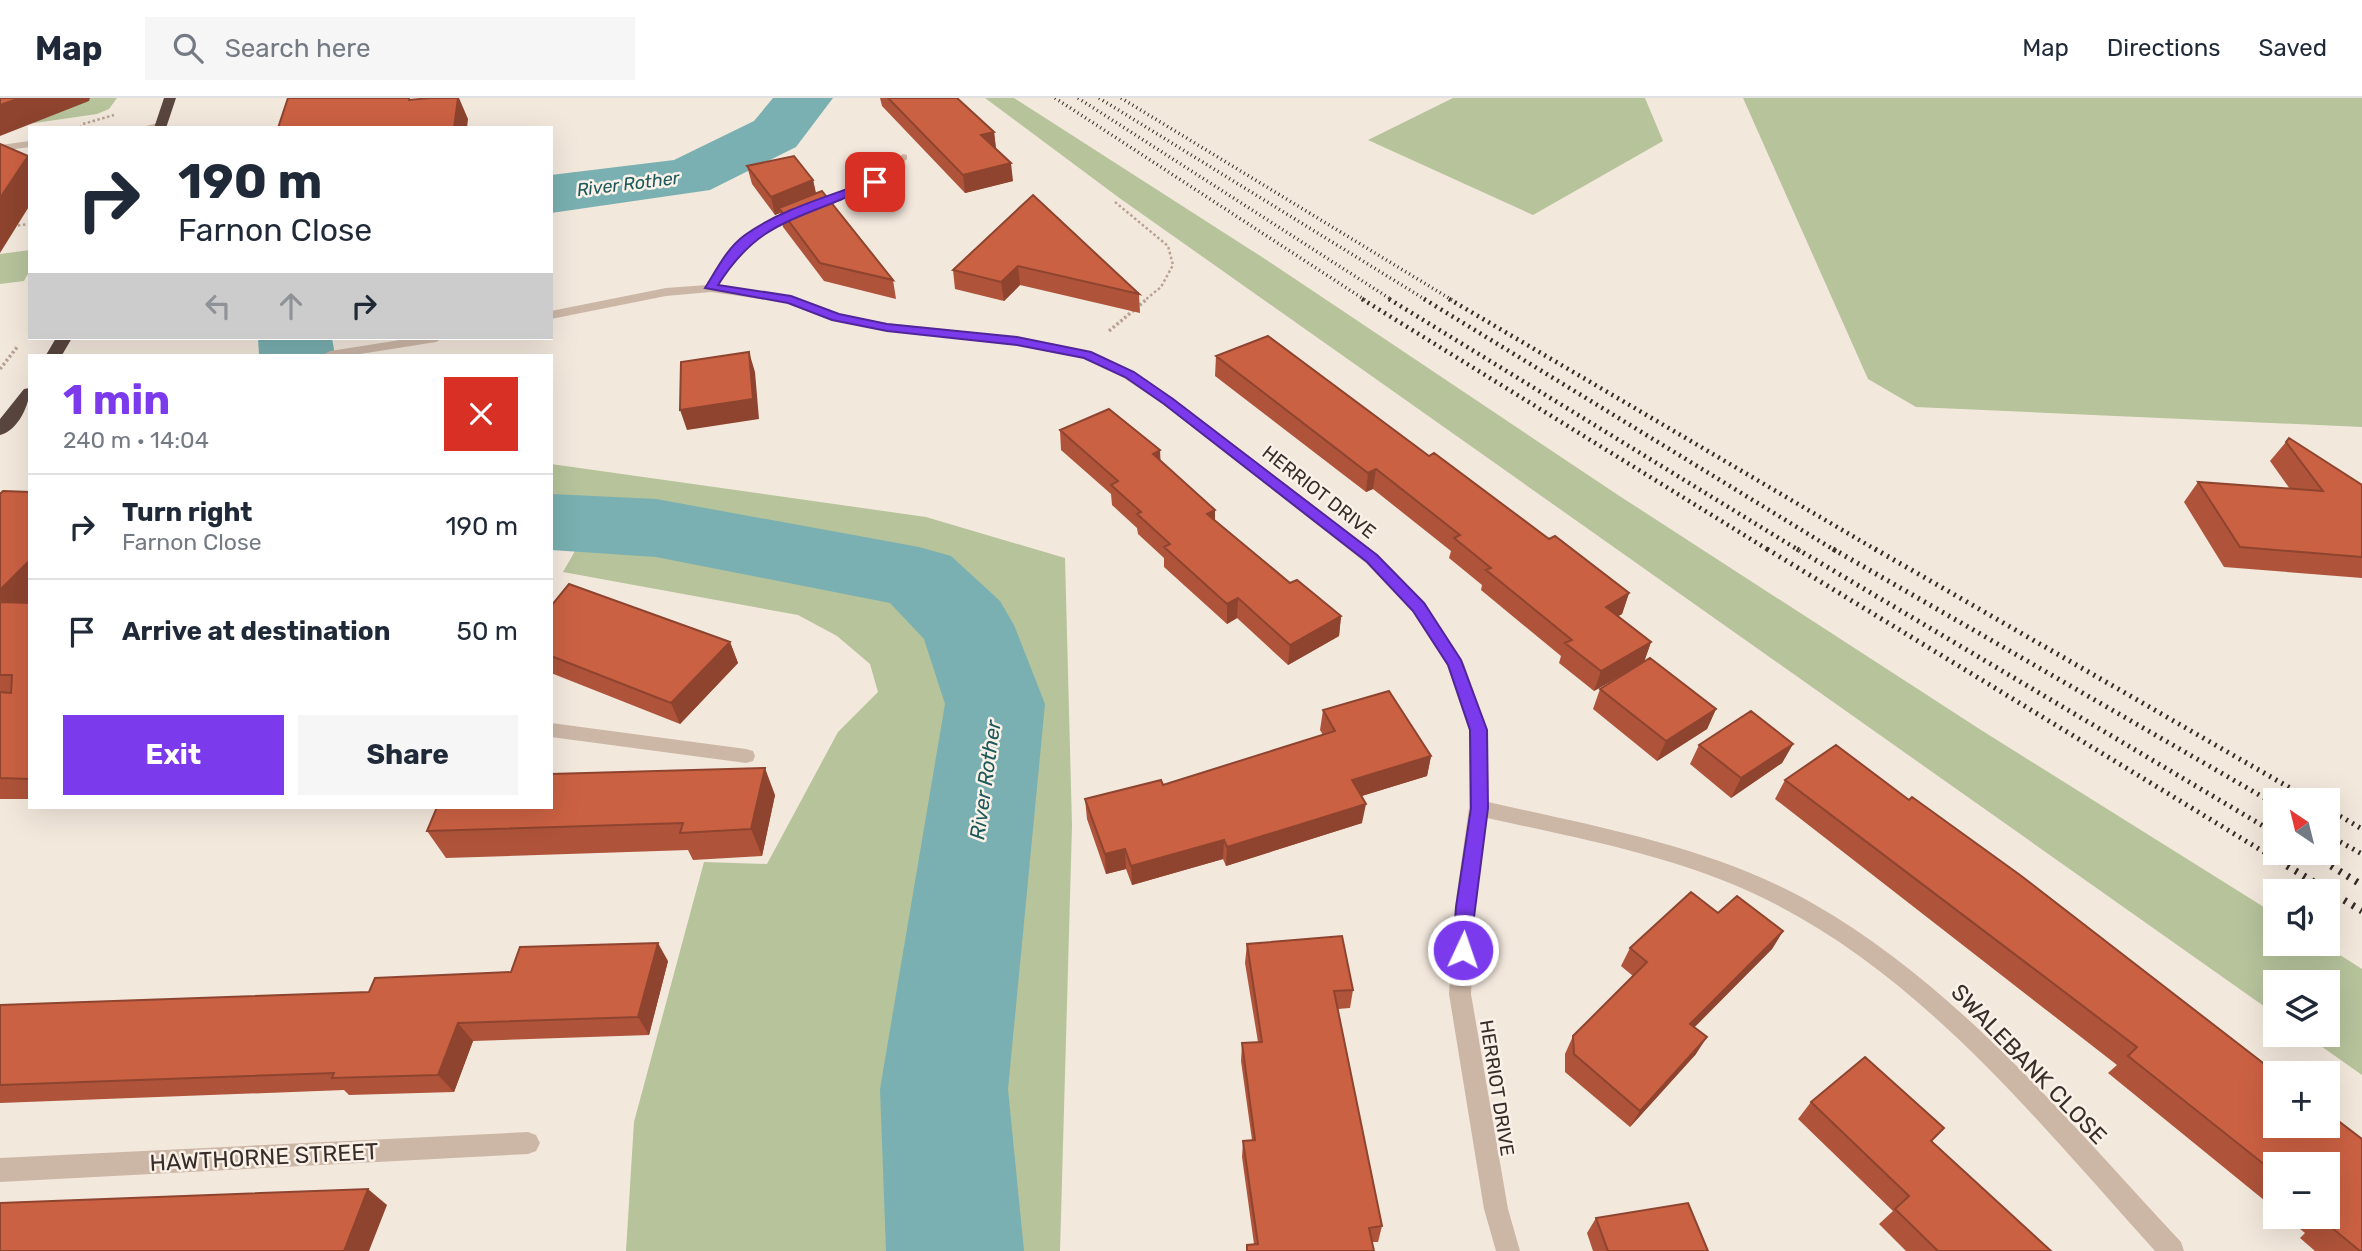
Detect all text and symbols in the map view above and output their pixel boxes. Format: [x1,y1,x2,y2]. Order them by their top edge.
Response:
search box [145,17,635,80]
text: Map [35,29,103,68]
icon: search [169,29,207,67]
text: Search here [225,33,370,64]
text: Map [2022,34,2069,62]
text: Directions [2107,34,2220,62]
text: Saved [2258,34,2327,62]
text: 190 m [178,152,322,210]
pin [845,152,905,212]
icon: right [63,154,154,245]
icon: arrive [856,163,894,201]
water label: River Rother [575,167,682,201]
text: Farnon Close [178,211,372,249]
icon: left [199,287,237,325]
icon: ahead [272,287,310,325]
icon: right [345,287,383,325]
text: 1 min [63,375,170,425]
button: close [444,377,518,451]
text: 240 m · 14:04 [63,426,209,454]
street label: HERRIOT DRIVE [1258,441,1380,543]
text: Turn right [122,497,252,528]
icon: right [63,508,101,546]
text: 190 m [445,511,518,542]
text: Farnon Close [122,528,262,556]
icon: arrive [63,613,101,651]
text: Arrive at destination [122,616,390,647]
text: 50 m [457,616,518,647]
button: Exit [63,715,284,795]
button: Share [298,715,518,795]
water label: River Rother [964,718,1006,842]
north arrow [2263,788,2340,864]
map controls [2263,788,2340,1229]
button: sound [2263,879,2340,956]
position arrow [1426,913,1500,987]
button: layers [2263,970,2340,1047]
street label: SWALEBANK CLOSE [1945,978,2113,1150]
street label: HERRIOT DRIVE [1475,1018,1519,1158]
button: + [2263,1061,2340,1138]
street label: HAWTHORNE STREET [149,1137,379,1177]
button: − [2263,1152,2340,1229]

